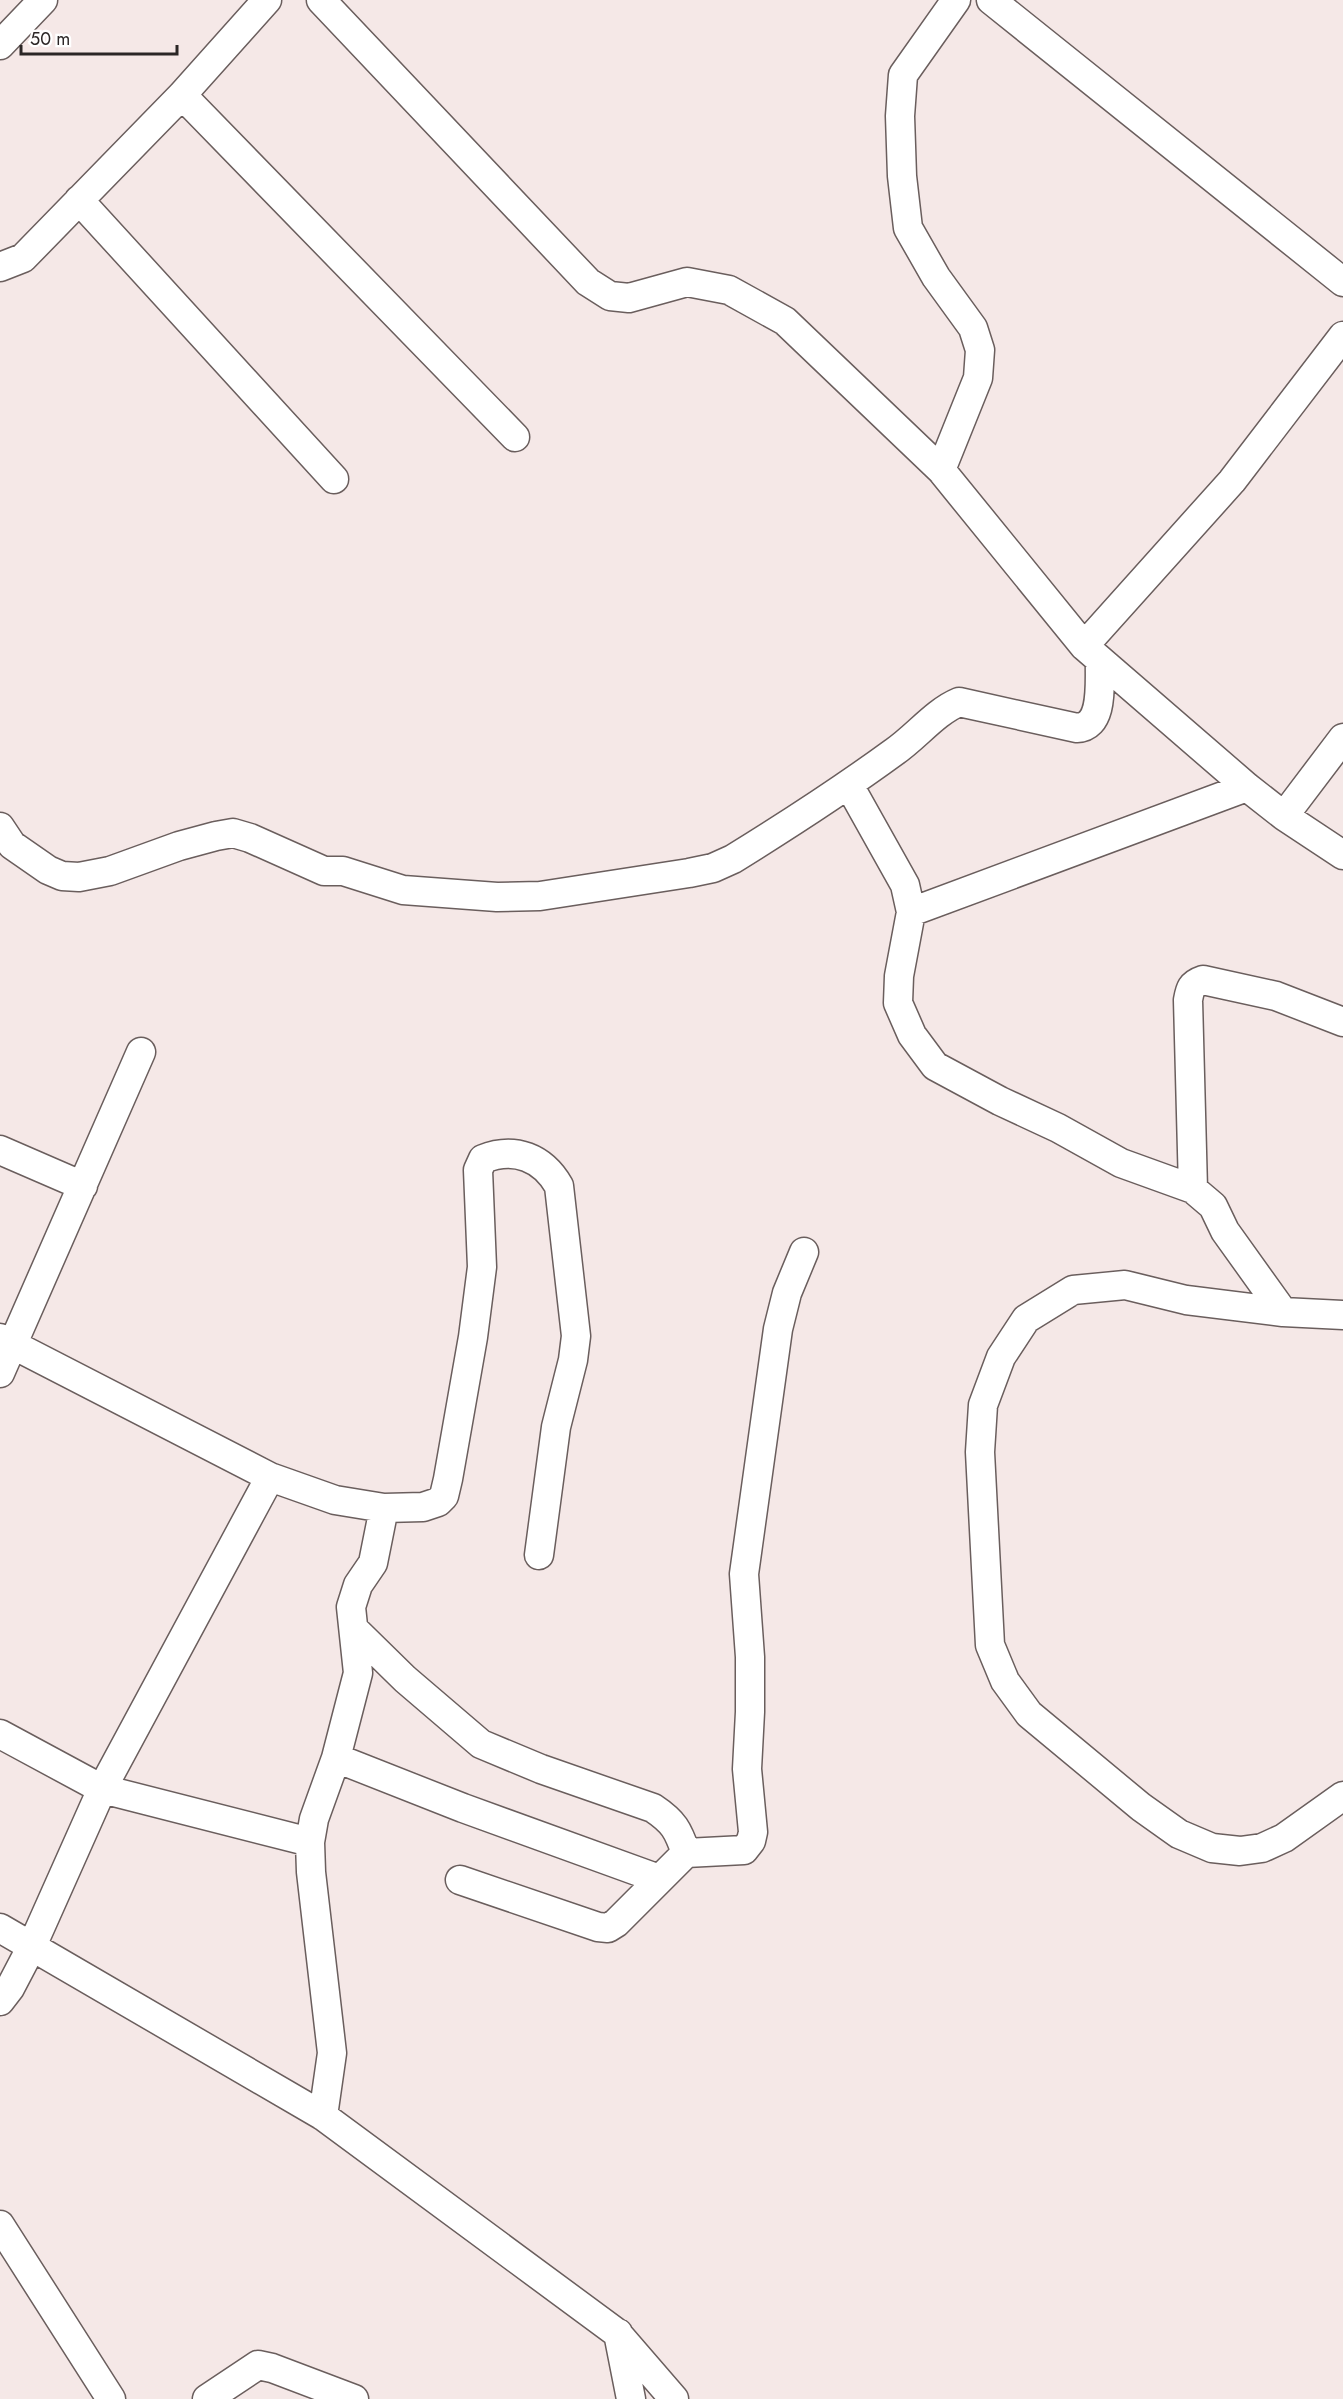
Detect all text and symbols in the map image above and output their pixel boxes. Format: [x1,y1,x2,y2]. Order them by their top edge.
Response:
scale bar [21,18,177,56]
text: 50 m [30,26,70,52]

